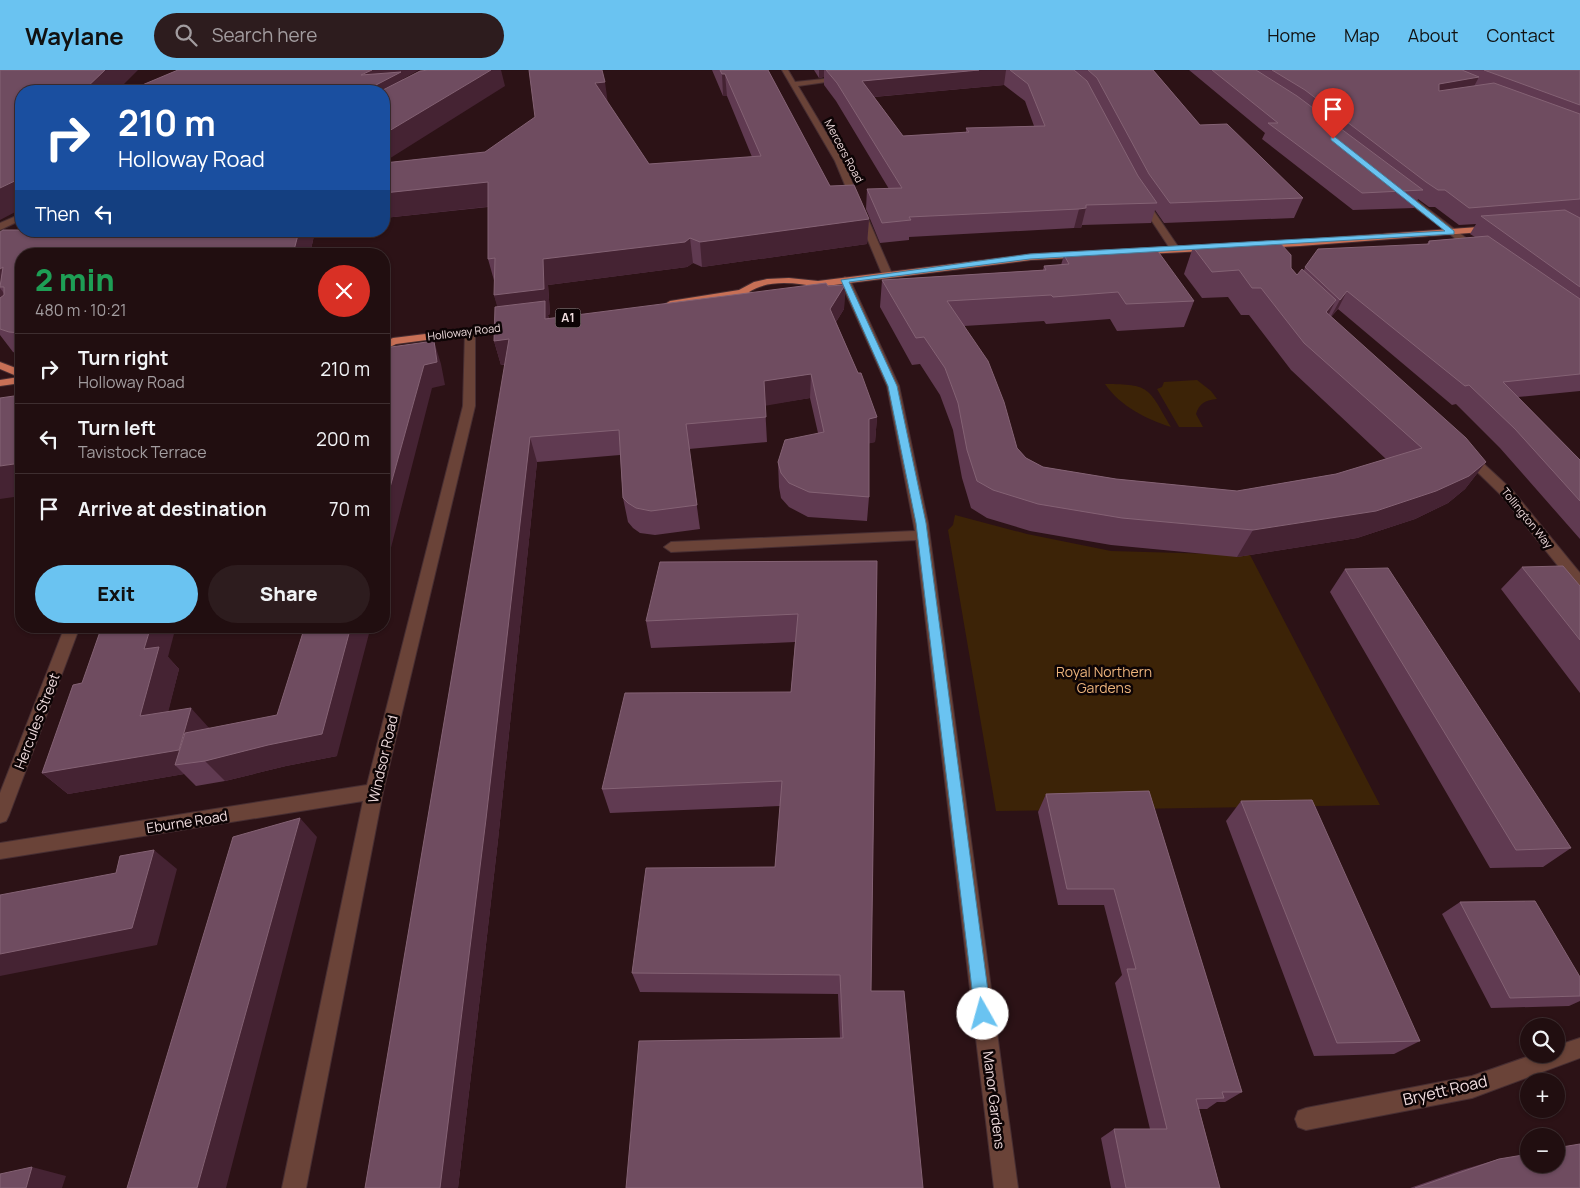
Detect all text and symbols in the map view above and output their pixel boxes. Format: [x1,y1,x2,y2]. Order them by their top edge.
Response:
search box [154,13,504,58]
text: Waylane [25,19,124,52]
icon: search [172,21,200,49]
text: Search here [212,22,317,48]
text: Home [1267,23,1316,47]
text: Map [1344,23,1380,47]
text: About [1408,23,1458,47]
text: Contact [1486,23,1555,47]
pin [1312,88,1354,139]
icon: arrive [1319,95,1347,123]
text: 210 m [118,99,216,147]
icon: right [35,105,100,170]
street label: Mercers Road [821,116,867,185]
text: Holloway Road [118,144,265,174]
icon: left [90,200,118,228]
text: Then [35,201,80,227]
text: 2 min [35,259,115,300]
button: close [318,265,370,317]
text: 480 m · 10:21 [35,299,126,321]
road number: A1 [556,308,580,328]
street label: Holloway Road [427,320,501,343]
text: Turn right [78,345,168,371]
icon: right [35,355,63,383]
text: 210 m [320,356,370,382]
text: Holloway Road [78,371,185,393]
text: Turn left [78,415,156,441]
icon: left [35,425,63,453]
text: 200 m [316,426,370,452]
text: Tavistock Terrace [78,441,207,463]
street label: Tollington Way [1498,484,1557,551]
icon: arrive [35,495,63,523]
text: Arrive at destination [78,496,267,522]
text: 70 m [329,496,370,522]
button: Exit [35,565,198,623]
button: Share [208,565,370,623]
park label: Royal Northern Gardens [1056,662,1152,697]
street label: Hercules Street [9,670,64,772]
street label: Windsor Road [363,713,402,805]
street label: Eburne Road [145,806,229,837]
position arrow [956,987,1008,1039]
map controls [1520,1018,1565,1173]
button: search [1520,1018,1565,1063]
street label: Manor Gardens [979,1050,1010,1150]
street label: Bryett Road [1401,1070,1489,1110]
button: + [1520,1073,1565,1118]
button: − [1520,1128,1565,1173]

